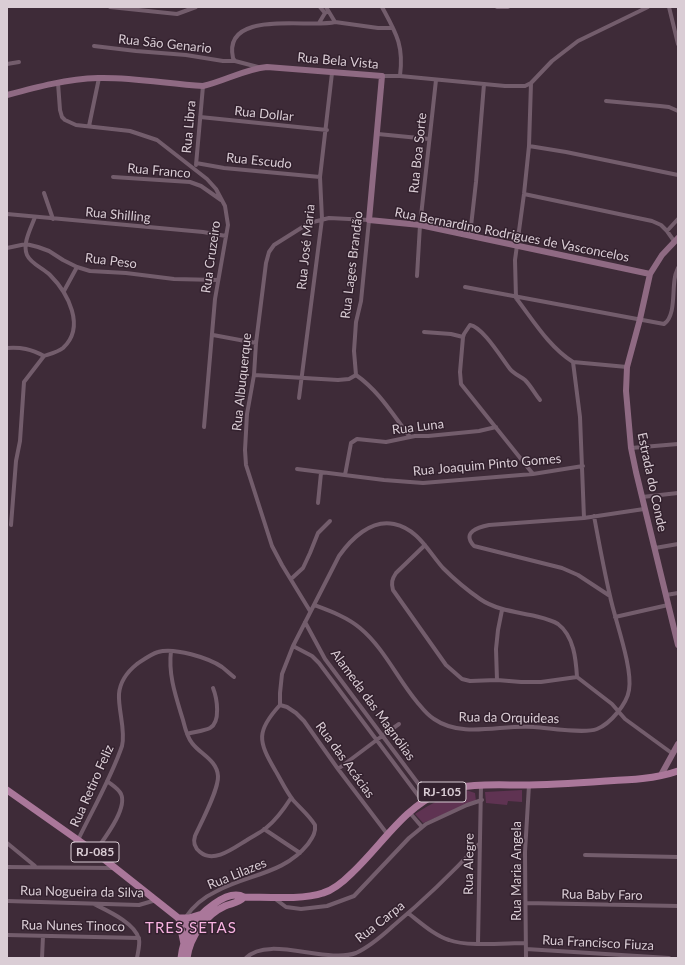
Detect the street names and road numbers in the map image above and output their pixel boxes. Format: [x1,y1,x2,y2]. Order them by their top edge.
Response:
street label: Rua Sāo Genario [117,31,213,57]
street label: Rua Bela Vista [297,50,379,72]
street label: Rua Libra [179,100,199,154]
street label: Rua Dollar [234,103,294,125]
street label: Rua Boa Sorte [406,112,430,194]
street label: Rua Escudo [225,150,293,172]
street label: Rua Franco [127,160,191,182]
street label: Rua José Maria [294,203,318,291]
street label: Rua Shilling [85,204,151,226]
street label: Rua Bernardino Rodrigues de Vasconcelos [393,205,631,265]
street label: Rua Lages Brandão [338,210,366,320]
street label: Rua Cruzeiro [198,220,224,294]
street label: Rua Peso [84,250,138,272]
street label: Rua Albuquerque [229,332,255,432]
street label: Rua Luna [391,416,445,438]
street label: Estrada do Conde [634,431,670,533]
street label: Rua Joaquim Pinto Gomes [412,451,562,479]
street label: Alameda das Magnólias [327,646,419,764]
street label: Rua da Orquideas [459,709,559,727]
street label: Rua das Acácias [312,719,378,801]
street label: Rua Retiro Feliz [67,742,117,830]
road number: RJ-105 [418,782,466,802]
street label: Rua Maria Angela [509,821,525,921]
street label: Rua Alegre [461,833,477,895]
road number: RJ-085 [71,842,119,862]
street label: Rua Lilazes [205,855,269,893]
street label: Rua Nogueira da Silva [20,883,144,901]
street label: Rua Baby Faro [561,886,643,904]
street label: Rua Carpa [352,898,408,946]
street label: Rua Nunes Tinoco [21,917,125,935]
street label: Rua Francisco Fiuza [542,932,654,954]

